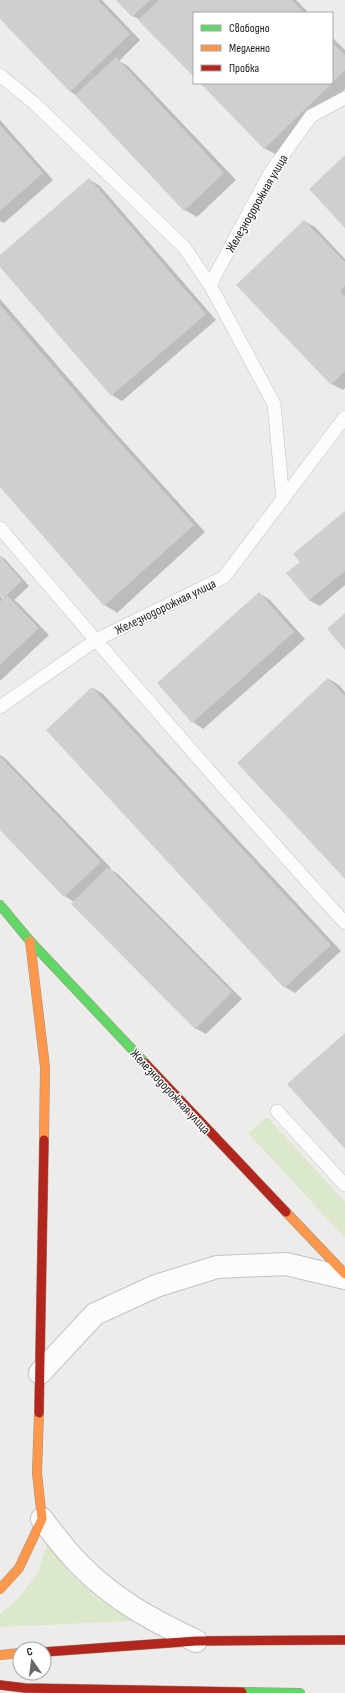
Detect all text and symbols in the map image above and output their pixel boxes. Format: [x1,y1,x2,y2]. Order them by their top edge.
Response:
legend [193,12,333,84]
text: Свободно [229,21,270,36]
text: Медленно [229,41,270,56]
text: Пробка [229,61,260,76]
street label: Железнодорожная улица [222,152,291,255]
street label: Железнодорожная улица [112,575,219,638]
street label: Железнодорожная улица [127,1046,214,1138]
north arrow [12,1641,52,1681]
text: С [25,1645,34,1659]

